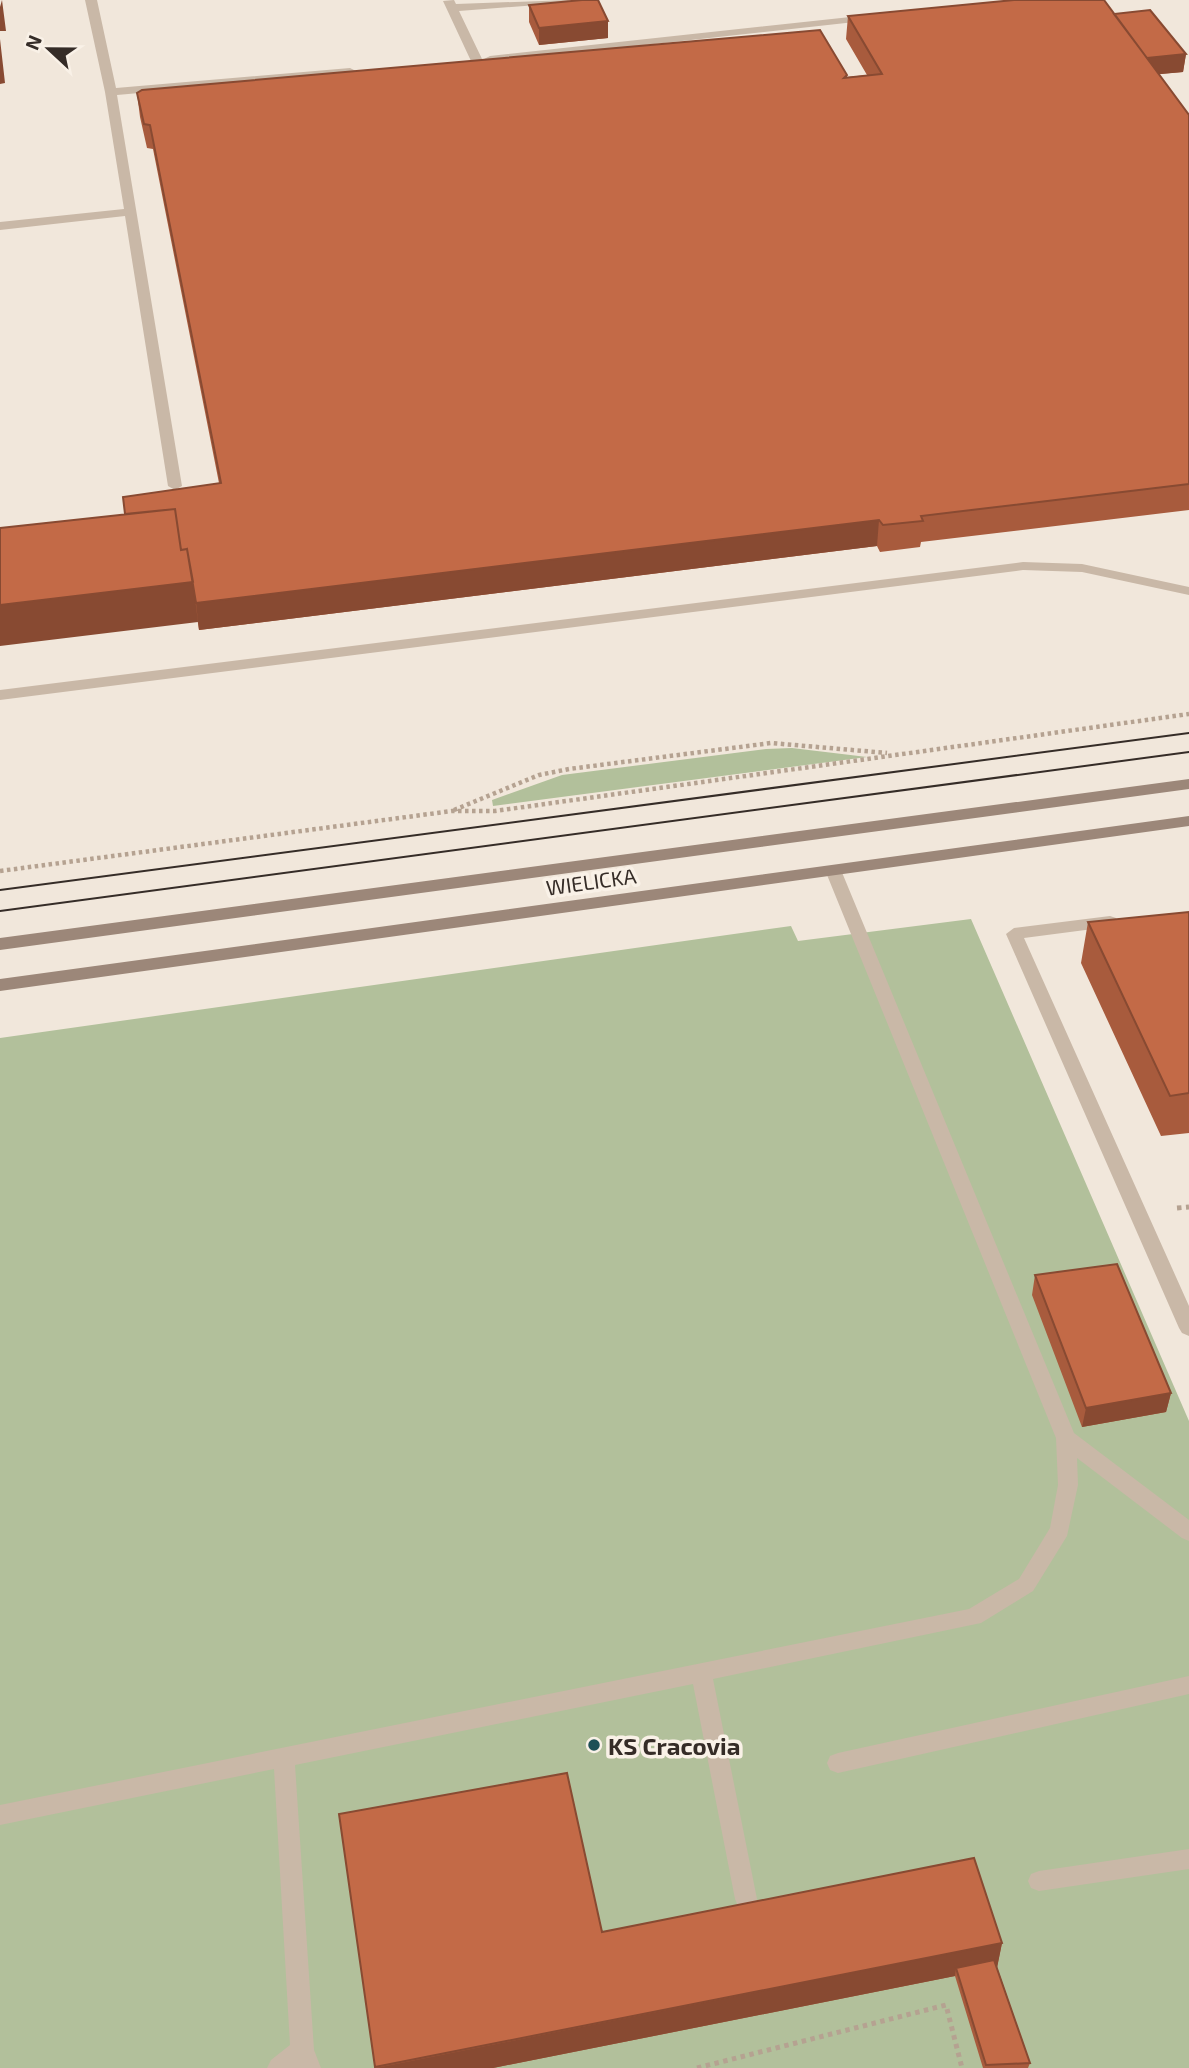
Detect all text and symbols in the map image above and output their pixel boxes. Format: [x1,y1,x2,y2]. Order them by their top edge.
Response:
north arrow [14,14,84,84]
text: N [20,32,46,53]
street label: WIELICKA [544,862,638,900]
place label: KS Cracovia [608,1731,740,1760]
marker: KS Cracovia [586,1737,602,1753]

